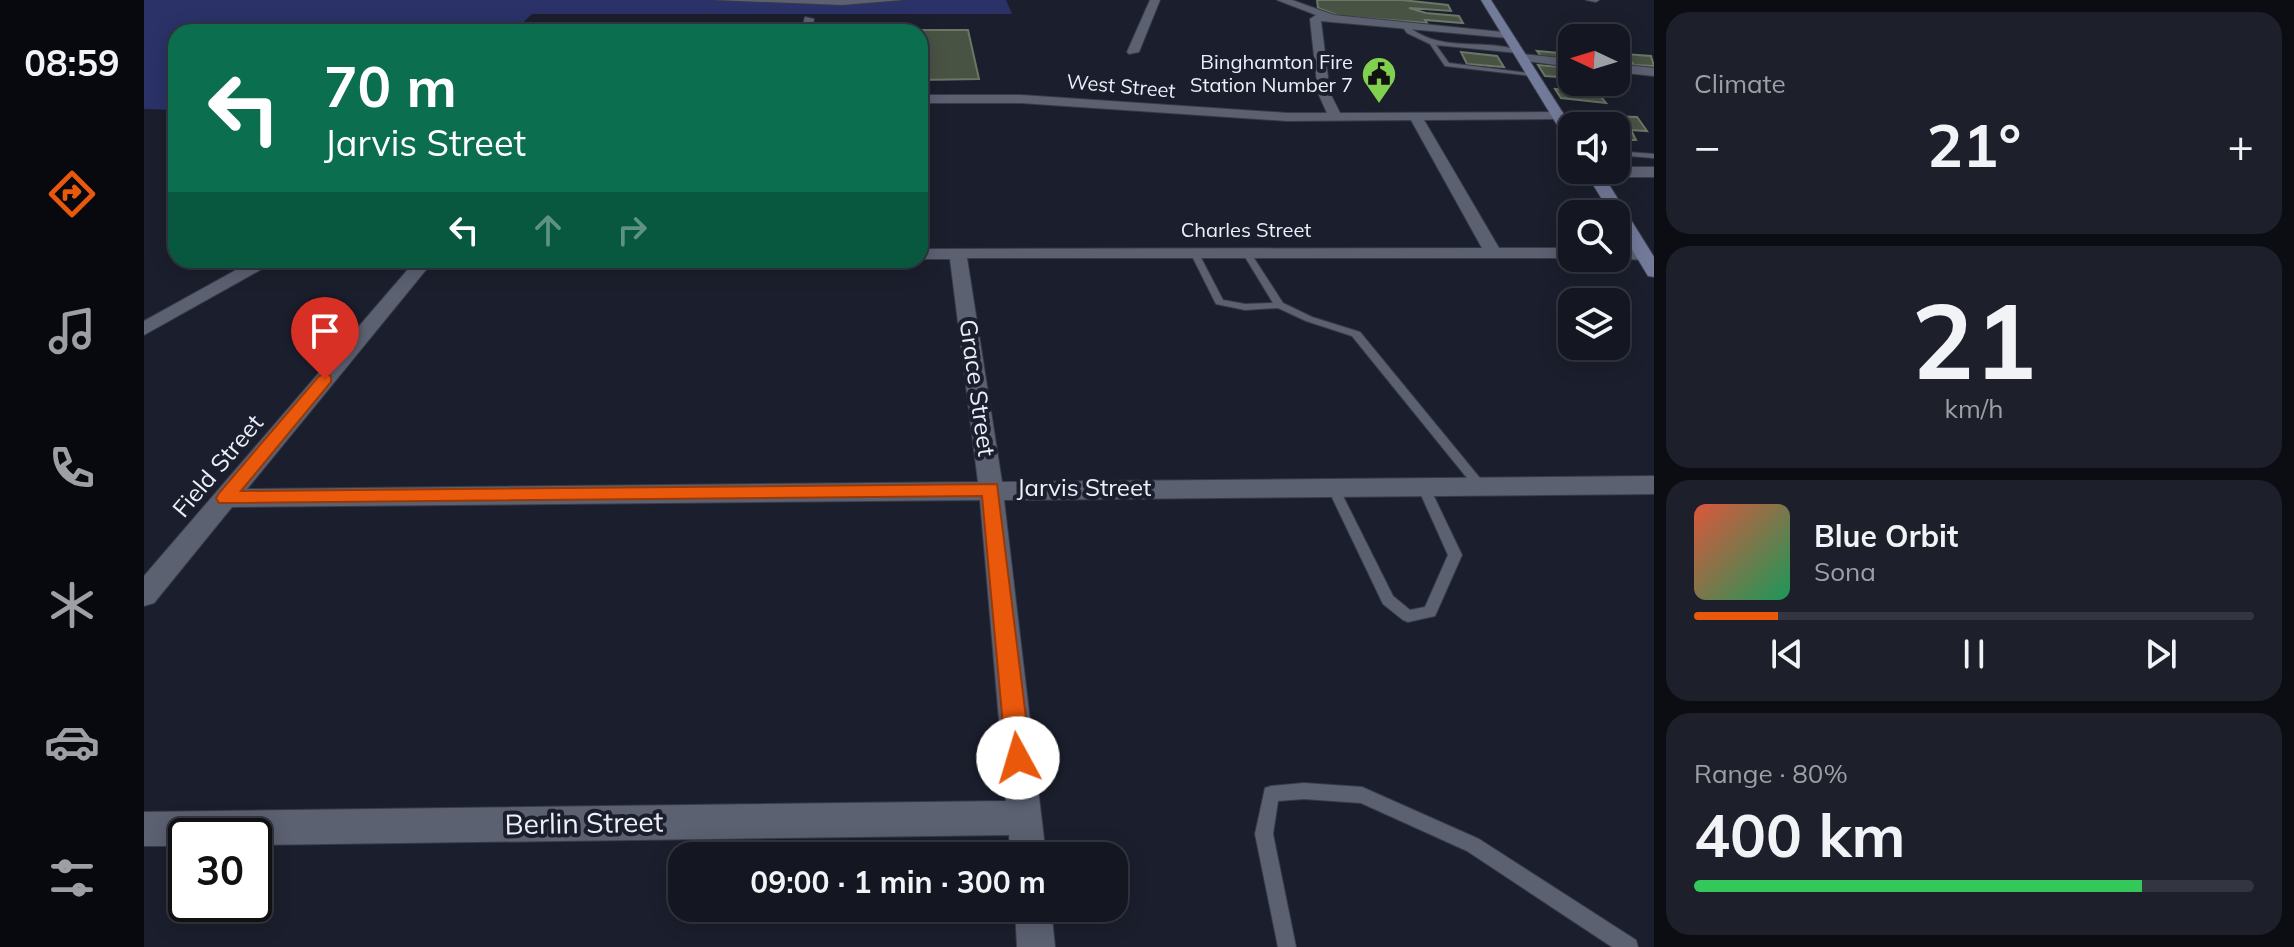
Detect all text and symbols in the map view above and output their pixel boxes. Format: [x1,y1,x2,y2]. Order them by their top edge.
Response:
north arrow [1558,24,1630,96]
map controls [1558,24,1630,360]
text: 08:59 [24,40,120,85]
place label: Binghamton Fire Station Number 7 [1190,49,1353,97]
text: 70 m [324,51,457,121]
public building icon: Binghamton Fire Station Number 7 [1360,55,1398,105]
icon: left [192,56,296,160]
text: Climate [1694,67,1786,100]
street label: West Street [1066,68,1177,103]
text: 21° [1927,107,2021,182]
button: sound [1558,112,1630,184]
text: − [1694,118,1720,173]
text: + [2228,118,2254,173]
text: Jarvis Street [324,120,526,165]
icon: directions [44,166,100,222]
button: search [1558,200,1630,272]
icon: left [442,208,486,252]
icon: ahead [526,208,570,252]
icon: right [610,208,654,252]
street label: Charles Street [1181,217,1311,242]
text: 21 [1912,274,2036,405]
button: layers [1558,288,1630,360]
pin [291,297,359,379]
icon: music [44,303,100,359]
icon: arrive [303,309,347,353]
street label: Grace Street [954,318,1002,458]
text: km/h [1945,392,2003,425]
street label: Field Street [166,408,269,523]
icon: phone [44,440,100,496]
street label: Jarvis Street [1017,472,1151,502]
text: Blue Orbit [1814,517,1958,555]
text: Sona [1814,555,1876,588]
icon: climate [44,577,100,633]
icon: previous [1765,632,1809,676]
icon: pause [1952,632,1996,676]
icon: next [2139,632,2183,676]
icon: car [44,714,100,770]
position arrow [976,716,1060,800]
text: Range · 80% [1694,757,1848,790]
text: 400 km [1694,797,1906,872]
street label: Berlin Street [504,804,664,841]
speed limit sign: 30 [168,818,272,922]
icon: filters [44,850,100,906]
text: 09:00 · 1 min · 300 m [750,863,1046,901]

